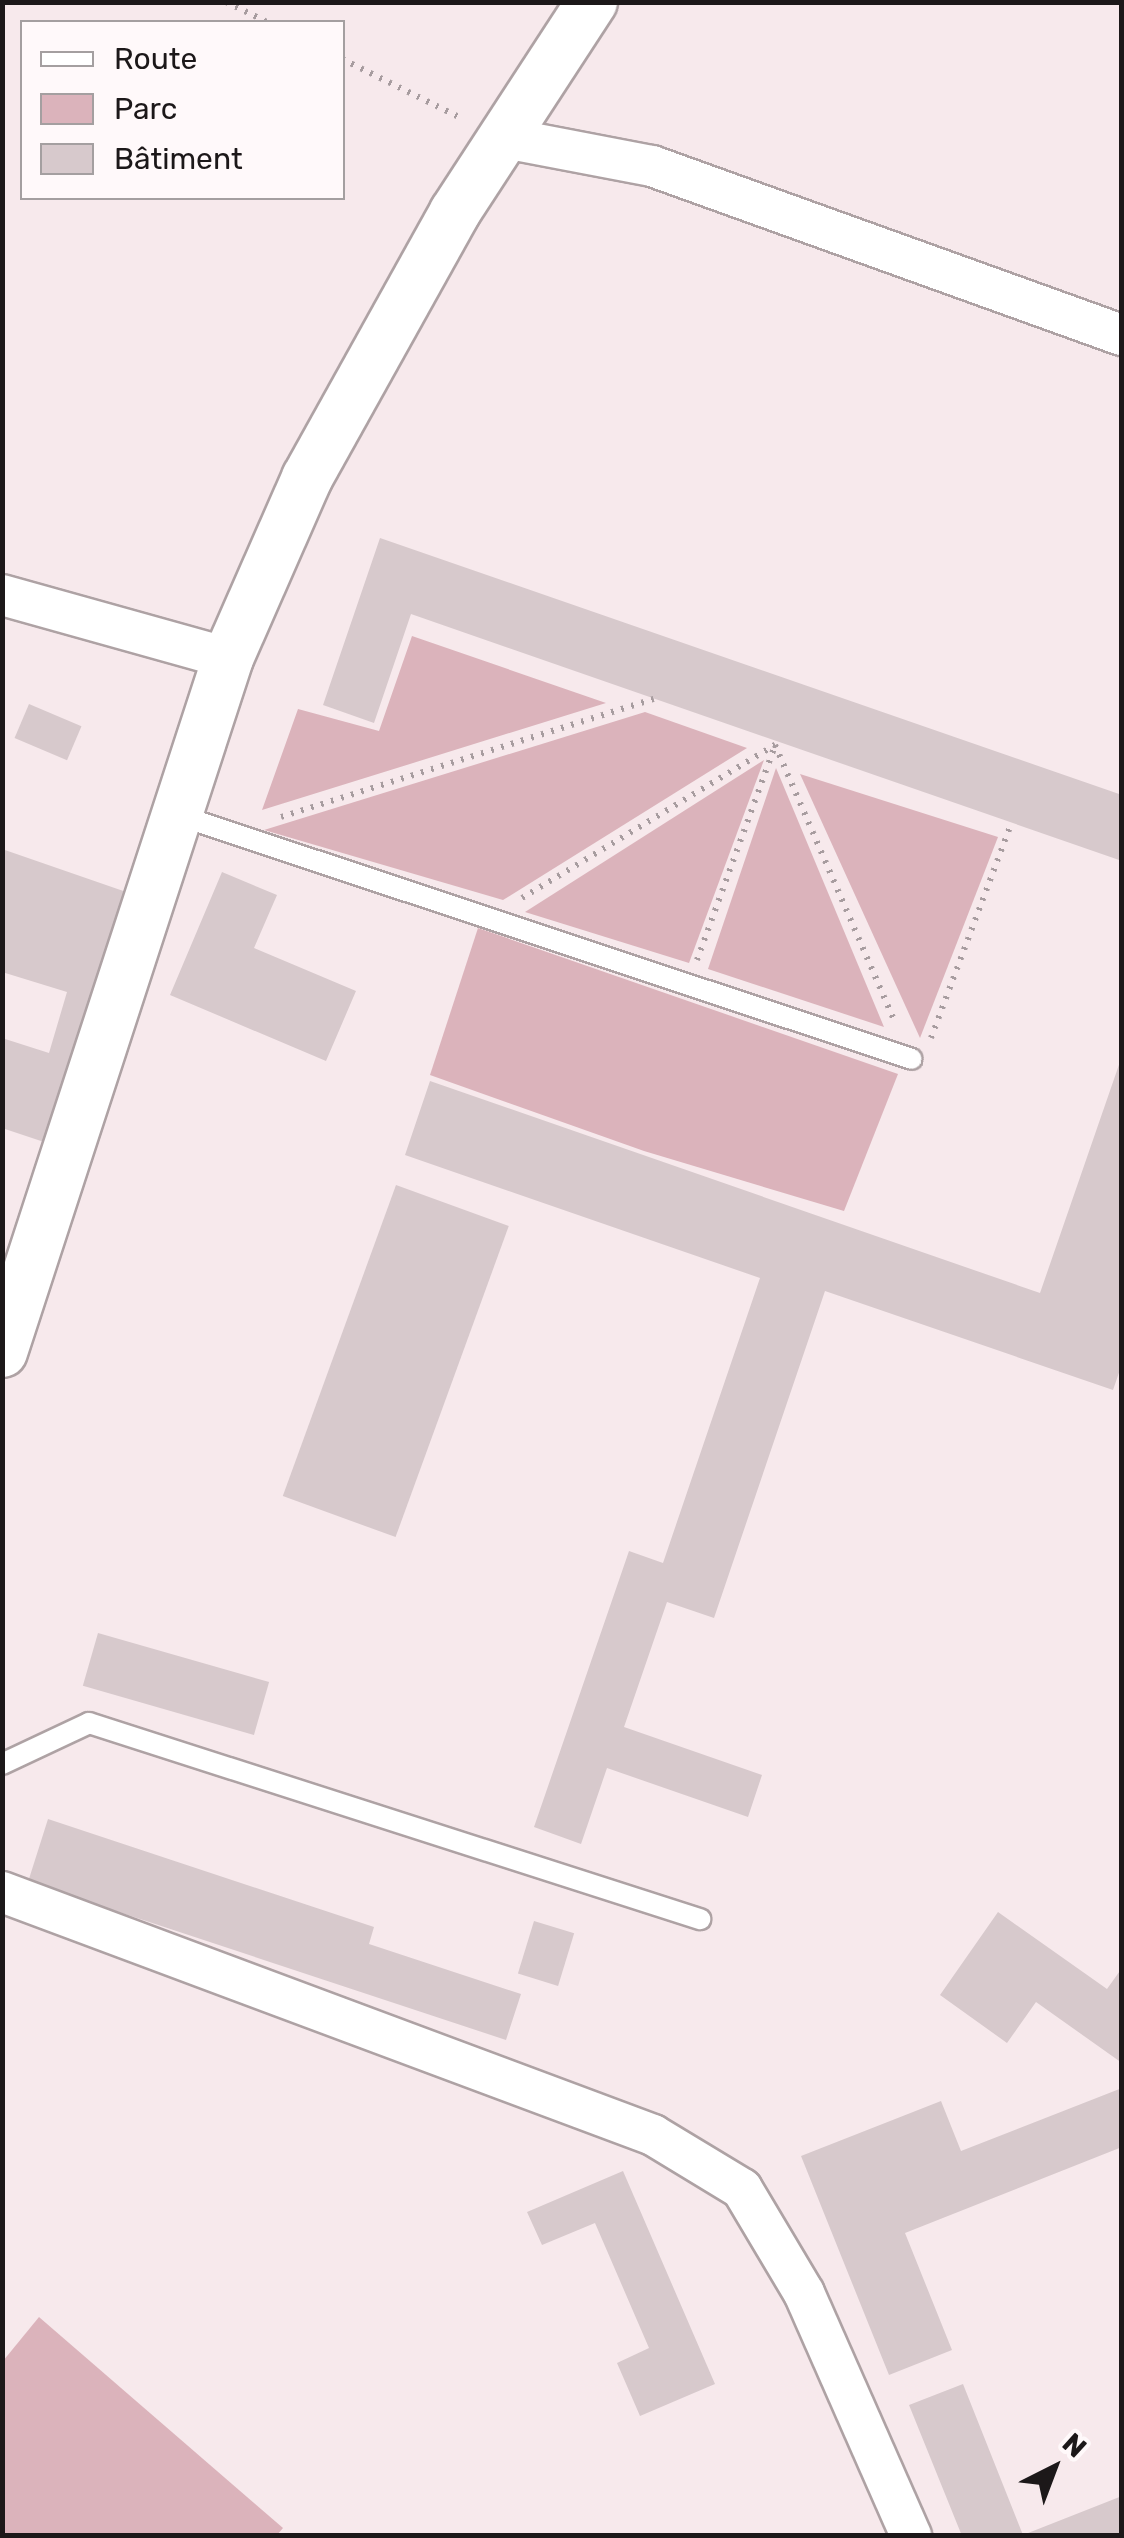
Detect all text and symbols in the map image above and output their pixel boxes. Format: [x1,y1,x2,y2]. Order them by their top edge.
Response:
legend [20,20,345,200]
text: Route [114,41,197,77]
text: Parc [114,91,177,127]
text: Bâtiment [114,141,243,177]
north arrow [1004,2418,1104,2518]
text: N [1056,2426,1093,2464]

